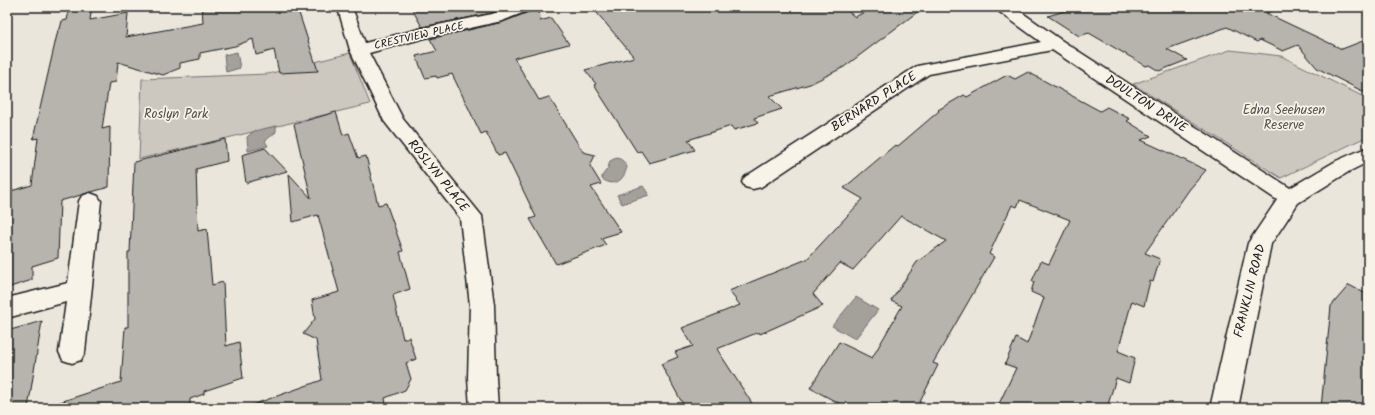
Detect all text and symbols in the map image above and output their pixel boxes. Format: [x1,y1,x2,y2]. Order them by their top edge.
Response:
street label: CRESTVIEW PLACE [372,17,466,55]
street label: BERNARD PLACE [827,66,921,138]
street label: DOULTON DRIVE [1101,69,1192,139]
park label: Edna Seehusen Reserve [1243,100,1325,136]
park label: Roslyn Park [144,104,209,125]
street label: ROSLYN PLACE [402,135,474,217]
street label: FRANKLIN ROAD [1228,242,1272,340]

